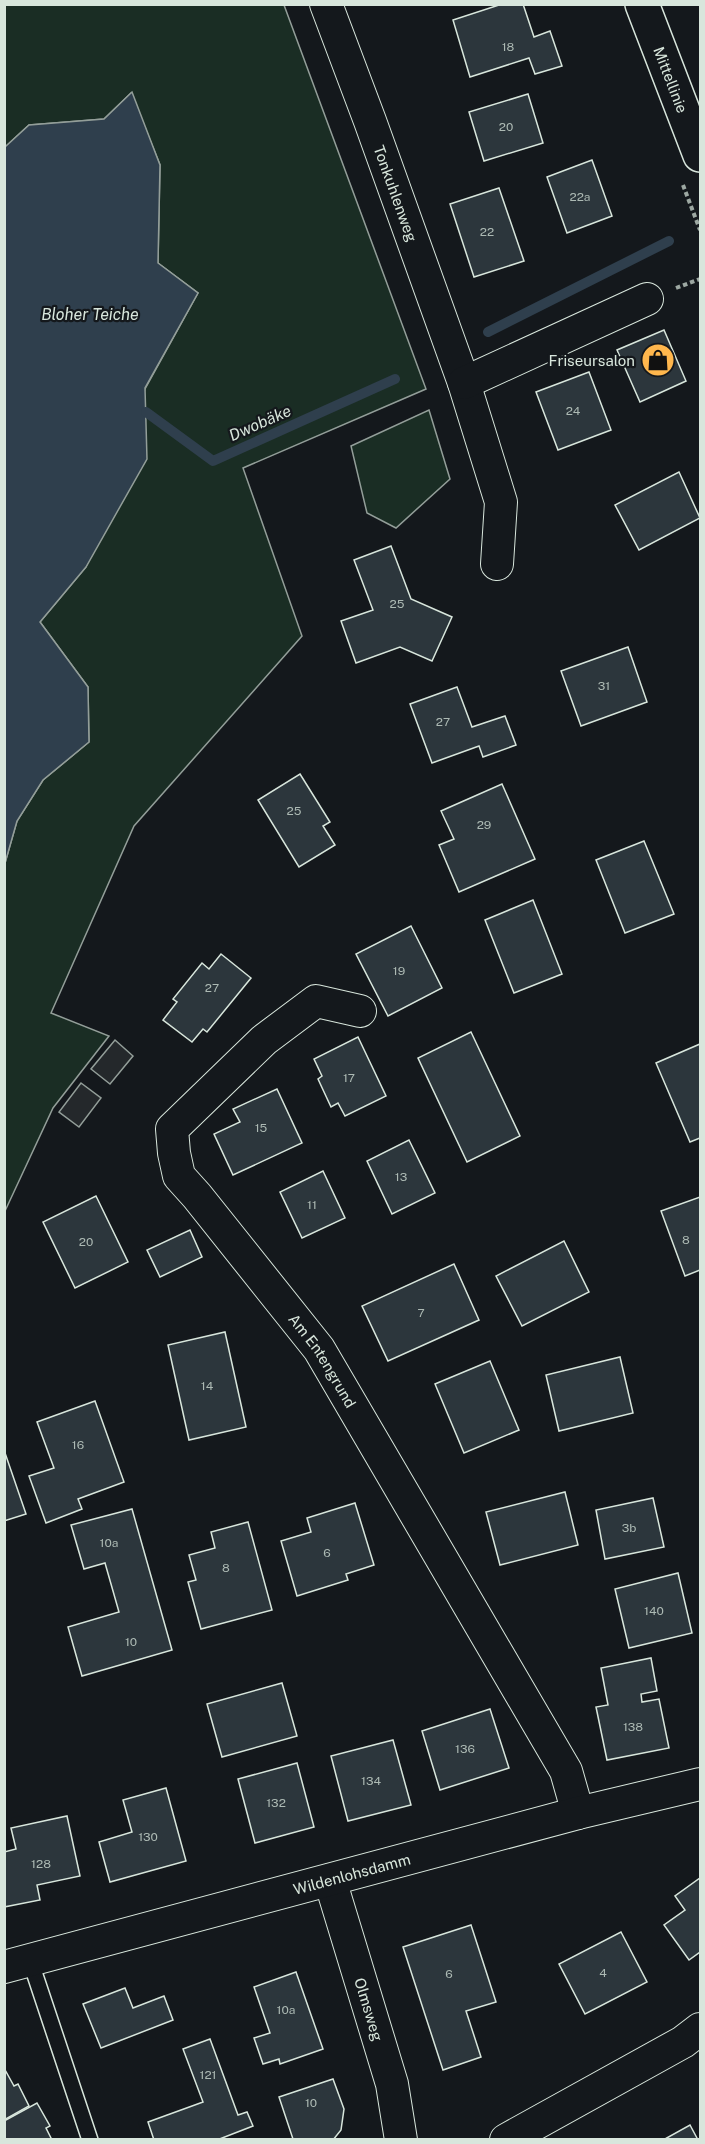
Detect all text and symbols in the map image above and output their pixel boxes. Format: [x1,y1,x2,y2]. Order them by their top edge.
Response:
house number: 18 [502,40,515,54]
street label: Mittellinie [651,44,691,115]
house number: 20 [499,120,513,134]
street label: Tonkuhlenweg [371,143,421,244]
house number: 22a [570,190,590,204]
house number: 22 [480,225,494,239]
water label: Bloher Teiche [41,305,139,324]
shop icon: Friseursalon [640,342,676,378]
place label: Friseursalon [549,352,635,369]
water label: Dwobäke [226,401,294,445]
house number: 24 [566,404,581,418]
house number: 25 [390,597,405,611]
house number: 31 [598,679,610,693]
house number: 27 [436,715,450,729]
house number: 25 [287,804,302,818]
house number: 29 [477,818,491,832]
house number: 19 [393,964,405,978]
house number: 27 [205,981,219,995]
house number: 17 [343,1071,355,1085]
house number: 15 [255,1121,268,1135]
house number: 13 [395,1170,407,1184]
house number: 11 [307,1198,317,1212]
house number: 8 [682,1233,690,1247]
house number: 20 [79,1235,93,1249]
house number: 7 [417,1306,425,1320]
street label: Am Entengrund [286,1310,360,1410]
house number: 14 [201,1379,214,1393]
house number: 16 [72,1438,84,1452]
house number: 3b [622,1521,636,1535]
house number: 10a [100,1536,118,1550]
house number: 6 [323,1546,331,1560]
house number: 8 [222,1561,230,1575]
house number: 140 [644,1604,664,1618]
house number: 10 [125,1635,137,1649]
house number: 138 [623,1720,643,1734]
house number: 136 [455,1742,475,1756]
house number: 134 [361,1774,381,1788]
house number: 132 [266,1796,286,1810]
house number: 130 [138,1830,158,1844]
street label: Wildenlohsdamm [291,1850,412,1898]
house number: 128 [31,1857,51,1871]
house number: 4 [599,1966,607,1980]
house number: 6 [445,1967,453,1981]
street label: Olmsweg [352,1975,387,2043]
house number: 10a [277,2003,295,2017]
house number: 121 [200,2068,216,2082]
house number: 10 [305,2096,317,2110]

